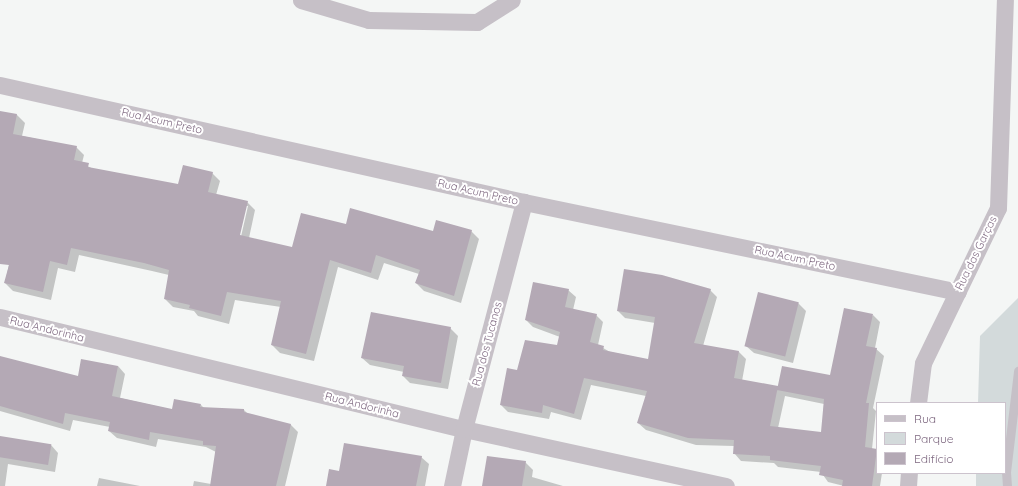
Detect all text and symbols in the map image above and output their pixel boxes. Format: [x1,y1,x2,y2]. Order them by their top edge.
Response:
street label: Rua Acum Preto [120,105,204,137]
street label: Rua Acum Preto [436,176,520,208]
street label: Rua das Garças [952,214,1000,292]
street label: Rua Acum Preto [753,243,837,273]
street label: Rua dos Tucanos [469,300,505,388]
street label: Rua Andorinha [9,313,85,345]
street label: Rua Andorinha [324,389,400,421]
legend [876,402,1006,474]
text: Rua [914,411,936,426]
text: Parque [914,431,954,446]
text: Edifício [914,451,954,466]

